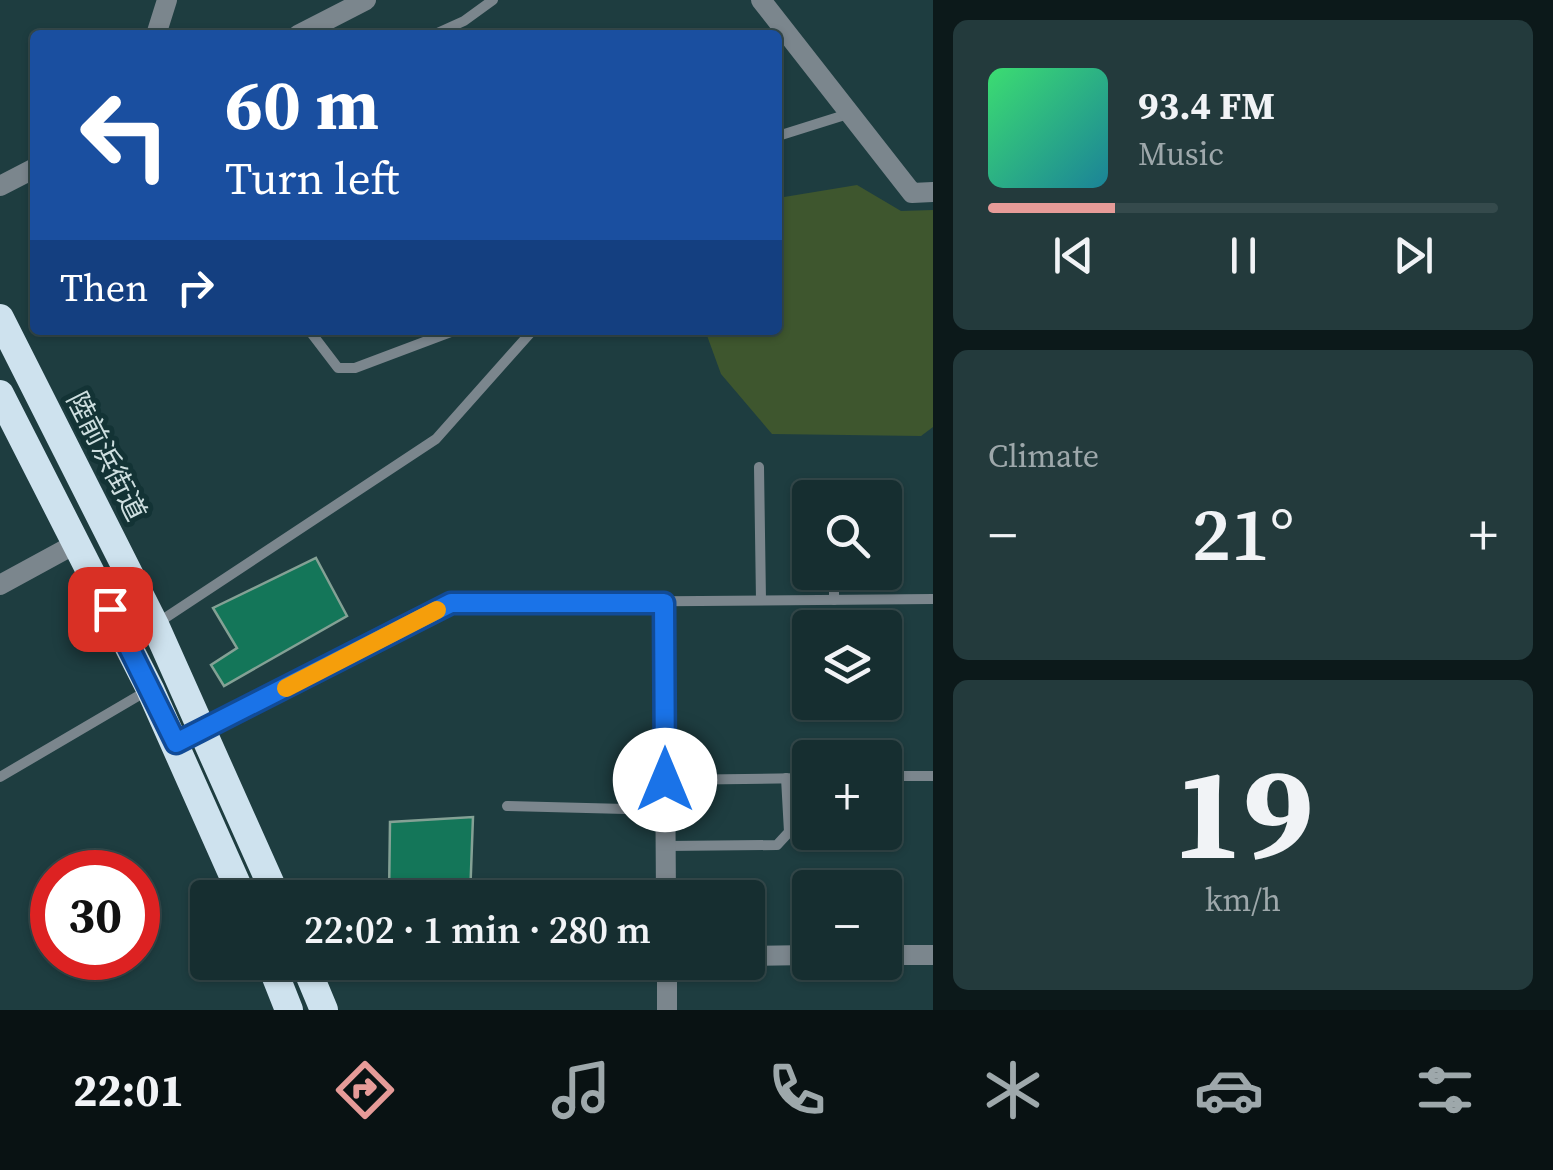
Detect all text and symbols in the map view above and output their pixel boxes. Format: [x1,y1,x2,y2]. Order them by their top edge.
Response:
text: 60 m [225,56,379,152]
icon: left [60,70,190,200]
text: 93.4 FM [1138,80,1275,132]
text: Music [1138,132,1224,176]
text: Turn left [225,147,399,209]
icon: previous [1046,228,1101,283]
icon: pause [1216,228,1271,283]
icon: next [1386,228,1441,283]
icon: right [168,260,223,315]
text: Then [60,262,148,314]
street label: 陸前浜街道 [58,385,156,527]
text: Climate [988,434,1099,478]
map controls [792,480,902,980]
button: search [792,480,902,590]
text: 21° [1192,482,1294,585]
text: − [988,497,1017,572]
text: + [1469,497,1498,572]
pin [68,567,153,652]
icon: arrive [83,582,138,637]
button: layers [792,610,902,720]
text: 19 [1173,723,1313,902]
position arrow [613,728,717,832]
button: + [792,740,902,850]
speed limit sign: 30 [30,850,160,980]
button: − [792,870,902,980]
text: km/h [1205,878,1281,922]
text: 22:02 · 1 min · 280 m [304,904,651,956]
icon: directions [330,1055,400,1125]
icon: music [546,1055,616,1125]
icon: phone [762,1055,832,1125]
icon: climate [978,1055,1048,1125]
icon: car [1194,1055,1264,1125]
icon: filters [1410,1055,1480,1125]
text: 22:01 [73,1059,184,1121]

